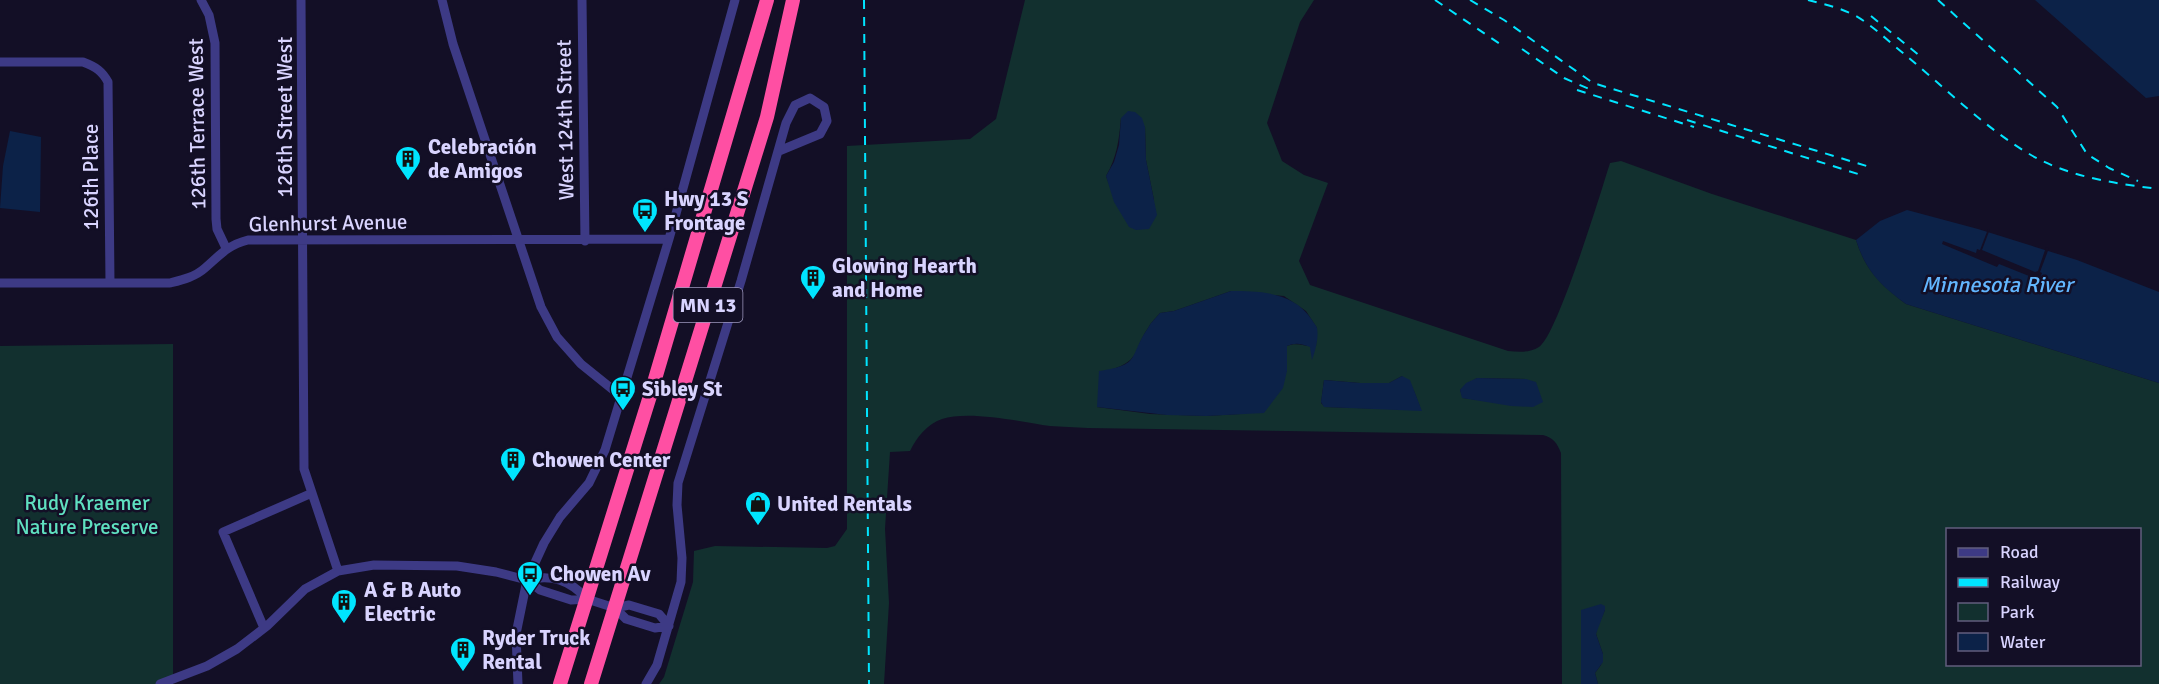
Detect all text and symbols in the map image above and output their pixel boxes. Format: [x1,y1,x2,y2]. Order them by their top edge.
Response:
street label: 126th Street West [272,37,298,197]
street label: 126th Terrace West [183,38,211,210]
street label: West 124th Street [551,39,579,201]
street label: 126th Place [78,124,104,230]
place label: Celebración de Amigos [428,134,537,184]
building icon: Celebración de Amigos [393,144,423,182]
place label: Hwy 13 S Frontage [664,186,749,236]
bus stop icon: Hwy 13 S Frontage [630,196,660,234]
street label: Glenhurst Avenue [248,209,408,237]
place label: Glowing Hearth and Home [832,253,977,303]
building icon: Glowing Hearth and Home [798,263,828,301]
water label: Minnesota River [1921,271,2075,298]
road number: MN 13 [674,288,742,322]
bus stop icon: Sibley St [608,374,638,412]
place label: Sibley St [642,376,723,402]
building icon: Chowen Center [498,445,528,483]
place label: Chowen Center [532,447,671,473]
shop icon: United Rentals [743,489,773,527]
park label: Rudy Kraemer Nature Preserve [15,490,159,540]
place label: United Rentals [777,491,912,517]
legend [1946,528,2141,666]
text: Road [2000,541,2039,563]
bus stop icon: Chowen Av [515,559,545,597]
place label: Chowen Av [550,561,651,587]
text: Railway [2000,571,2061,593]
place label: A & B Auto Electric [364,577,461,627]
building icon: A & B Auto Electric [329,587,359,625]
text: Park [2000,601,2035,623]
place label: Ryder Truck Rental [482,625,590,675]
text: Water [2000,631,2046,653]
building icon: Ryder Truck Rental [448,635,478,673]

